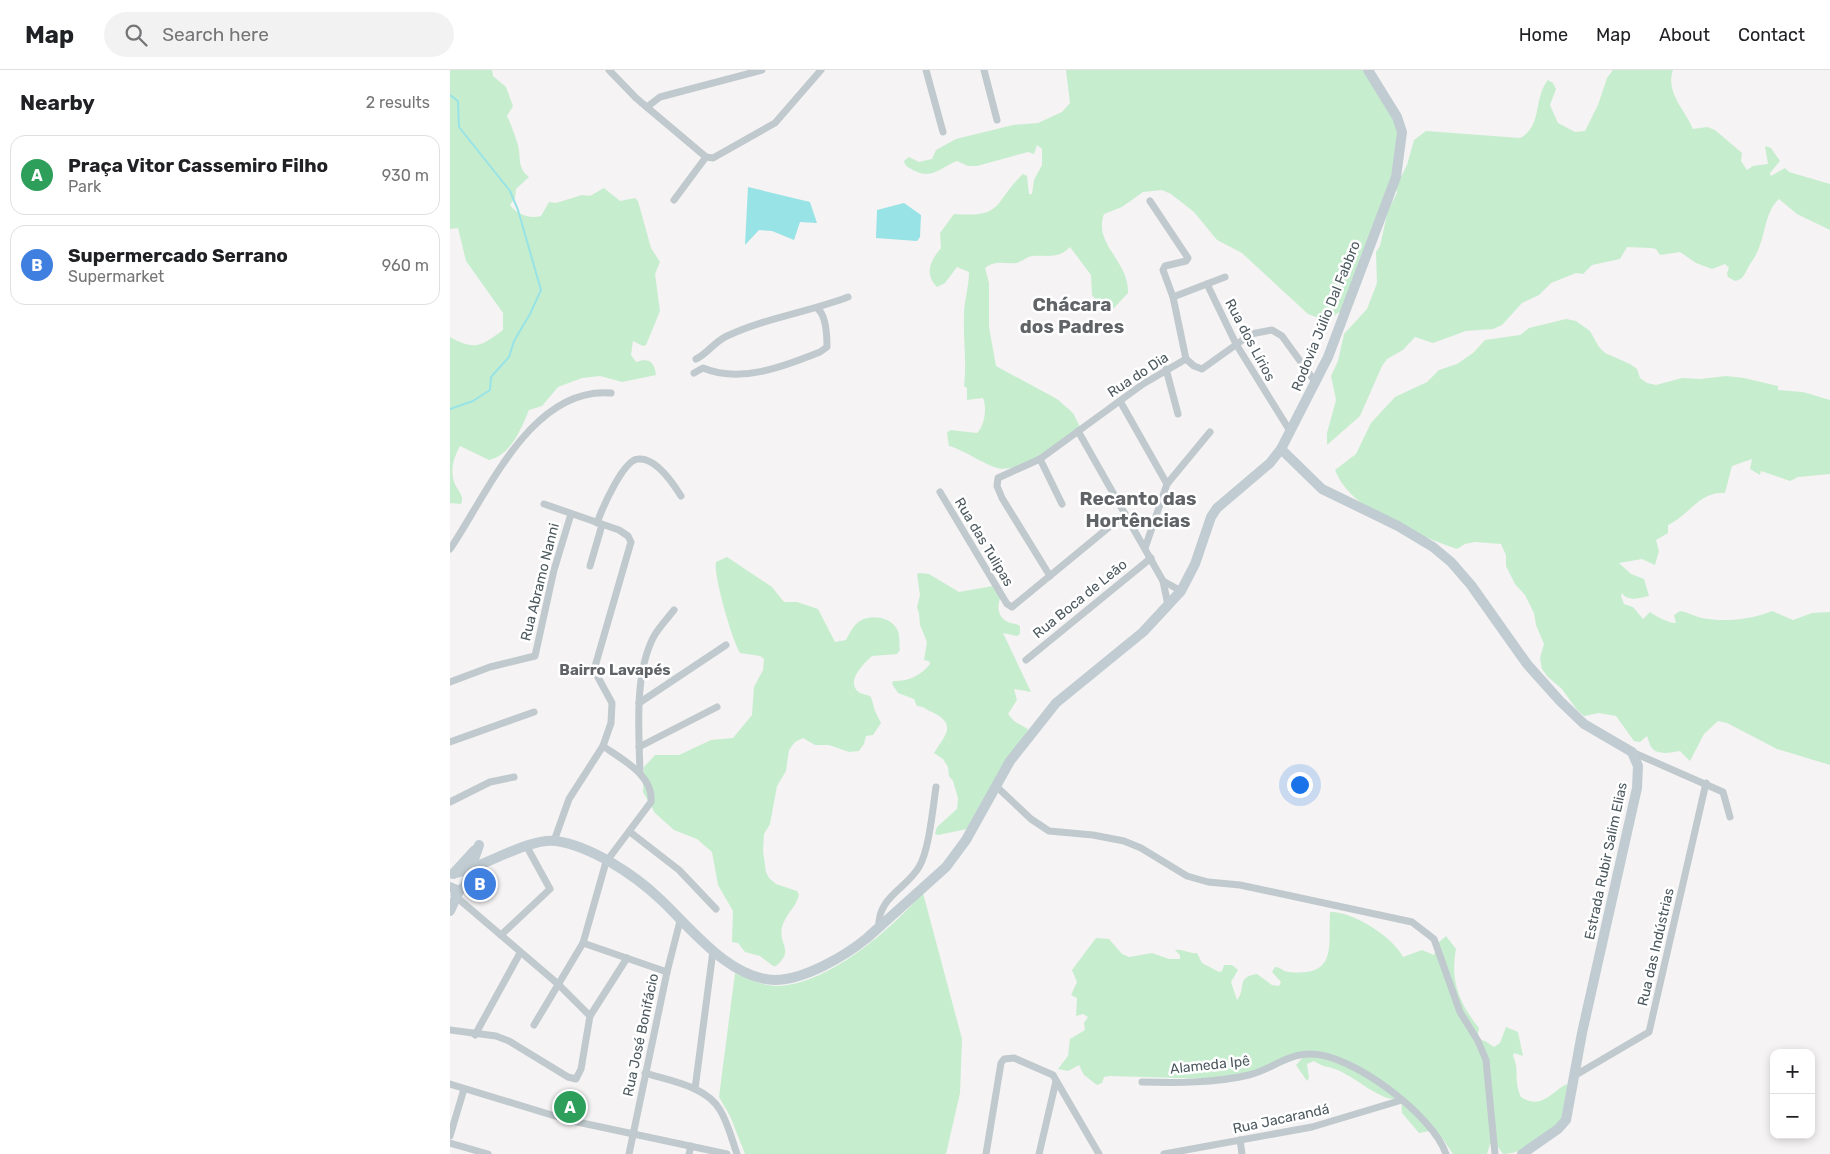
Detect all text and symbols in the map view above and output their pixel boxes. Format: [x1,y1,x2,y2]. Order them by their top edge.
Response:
search box [104,12,454,57]
text: Map [25,21,74,49]
icon: search [122,21,150,49]
text: Search here [162,23,269,46]
text: Home [1519,24,1568,46]
text: Map [1596,24,1631,46]
text: About [1659,24,1710,46]
text: Contact [1738,24,1805,46]
text: Nearby [20,90,95,115]
text: 2 results [366,93,430,112]
text: Praça Vitor Cassemiro Filho [68,154,328,177]
text: A [31,166,43,185]
text: 930 m [382,166,429,185]
text: Park [68,177,101,196]
street label: Rodovia Júlio Dal Fabbro [1288,238,1364,394]
text: Supermercado Serrano [68,244,288,267]
text: B [31,256,43,275]
text: 960 m [382,256,429,275]
text: Supermarket [68,267,164,286]
district label: Chácara dos Padres [1020,293,1124,338]
street label: Rua dos Lírios [1221,296,1279,384]
street label: Rua do Dia [1104,349,1172,401]
district label: Recanto das Hortências [1079,487,1197,532]
street label: Rua das Tulipas [951,495,1017,589]
street label: Rua Abramo Nanni [517,521,563,643]
street label: Rua Boca de Leão [1030,556,1130,642]
district label: Bairro Lavapés [559,661,671,679]
your location [1287,772,1313,798]
street label: Estrada Rubir Salim Elias [1581,781,1631,941]
pin: B [464,865,496,903]
street label: Rua das Indústrias [1634,886,1678,1008]
street label: Rua José Bonifácio [620,972,662,1098]
map controls [1770,1049,1815,1139]
button: + [1770,1049,1815,1094]
street label: Alameda Ipê [1169,1052,1251,1078]
pin: A [554,1088,586,1126]
button: − [1770,1094,1815,1139]
street label: Rua Jacarandá [1231,1100,1331,1138]

